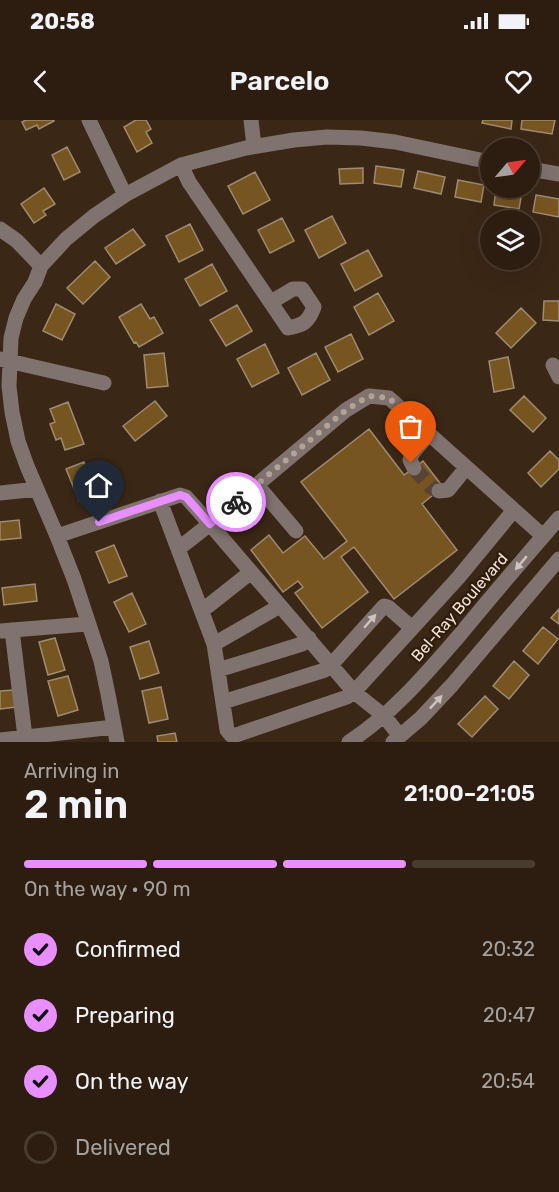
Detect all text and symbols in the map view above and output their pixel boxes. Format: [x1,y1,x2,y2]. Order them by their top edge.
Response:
text: 20:58 [30,8,95,35]
icon: back [24,65,57,98]
text: Parcelo [229,65,330,97]
icon: heart [502,65,535,98]
north arrow [480,138,540,198]
map controls [480,138,540,270]
button: layers [480,210,540,270]
pin [385,401,436,463]
icon: bag [394,410,427,443]
pin [73,460,124,522]
icon: home [82,469,115,502]
courier [206,472,266,532]
icon: bike [220,486,253,519]
street label: Bel-Ray Boulevard [407,549,512,665]
one-way arrow [515,555,528,570]
one-way arrow [363,613,376,629]
one-way arrow [429,695,443,710]
text: Arriving in [24,759,119,783]
text: 21:00–21:05 [404,780,535,807]
text: 2 min [24,782,128,828]
text: On the way · 90 m [24,877,190,901]
icon: check [24,933,57,966]
text: Confirmed [75,936,181,963]
text: 20:32 [482,937,535,961]
icon: check [24,999,57,1032]
text: Preparing [75,1002,175,1029]
text: 20:47 [483,1003,535,1027]
icon: check [24,1065,57,1098]
text: On the way [75,1068,189,1095]
text: 20:54 [481,1069,535,1093]
text: Delivered [75,1134,171,1161]

